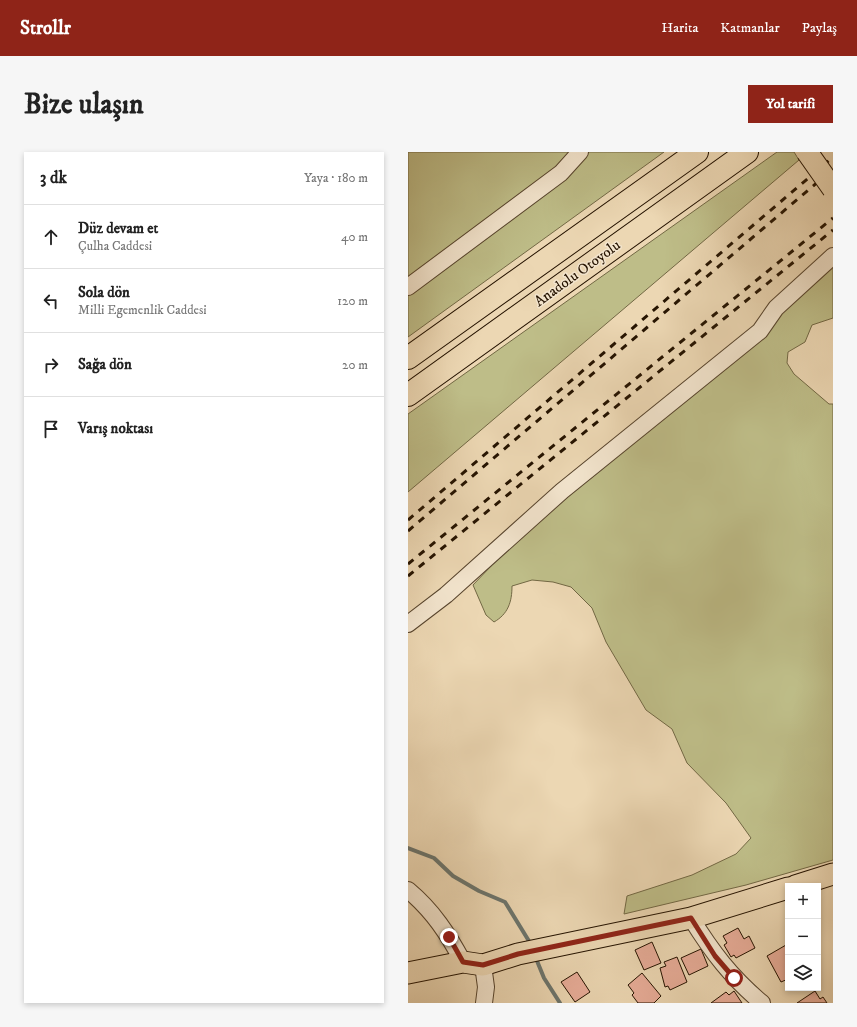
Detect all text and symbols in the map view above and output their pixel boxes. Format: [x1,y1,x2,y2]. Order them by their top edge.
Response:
text: Strollr [20,17,71,40]
text: Harita [661,19,698,37]
text: Katmanlar [720,19,780,37]
text: Paylaş [802,19,837,37]
button: Yol tarifi [748,85,833,123]
text: Bize ulaşın [24,87,144,122]
text: 3 dk [40,167,67,189]
text: Yaya · 180 m [304,170,368,186]
text: Düz devam et [78,219,158,238]
icon: ahead [40,226,62,248]
text: 40 m [341,229,368,245]
street label: Anadolu Otoyolu [530,236,624,311]
text: Çulha Caddesi [78,238,152,254]
text: Sola dön [78,283,130,302]
icon: left [40,290,62,312]
text: 120 m [337,293,368,309]
text: Milli Egemenlik Caddesi [78,302,207,318]
icon: right [40,354,62,376]
text: Sağa dön [78,355,132,374]
text: 20 m [342,357,368,373]
icon: arrive [40,418,62,440]
text: Varış noktası [78,419,153,438]
map controls [785,883,821,991]
button: + [785,883,821,919]
button: − [785,919,821,955]
route end [440,928,458,946]
button: layers [785,955,821,991]
route start [725,969,743,987]

